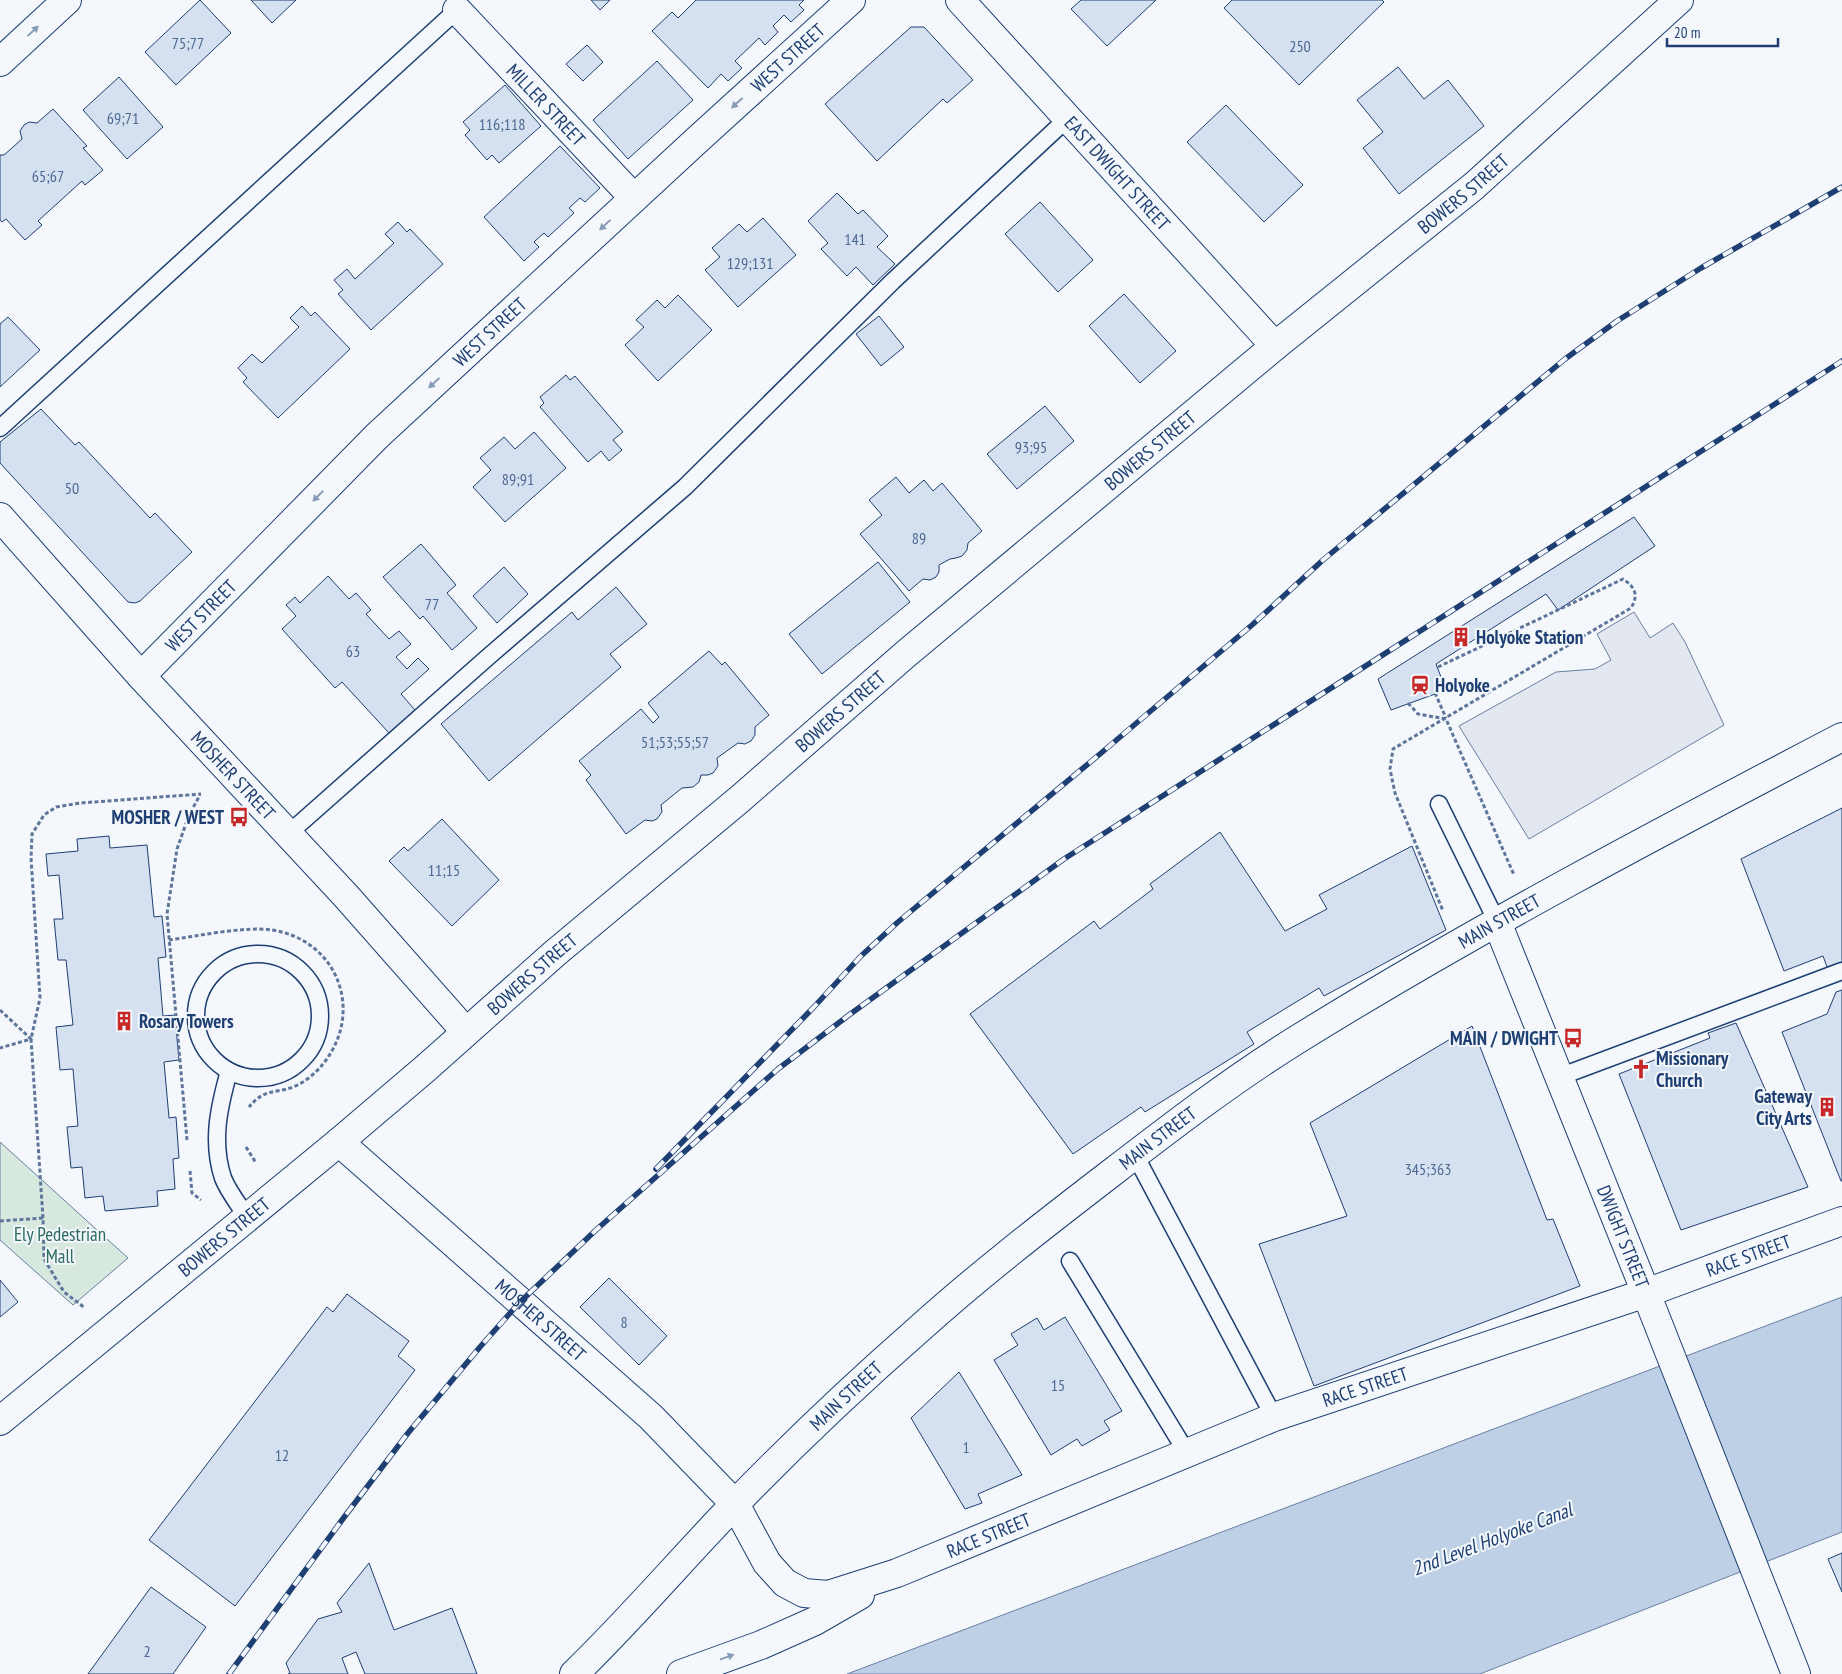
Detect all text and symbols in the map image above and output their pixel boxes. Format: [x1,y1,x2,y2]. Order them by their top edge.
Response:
scale bar [1667,15,1778,47]
street label: WEST STREET [746,18,830,97]
text: 20 m [1674,23,1700,42]
one-way arrow [27,25,39,37]
house number: 75;77 [172,33,204,53]
house number: 250 [1289,36,1311,56]
street label: MILLER STREET [502,58,591,151]
one-way arrow [732,97,744,109]
house number: 69;71 [107,108,139,128]
street label: EAST DWIGHT STREET [1059,111,1176,236]
house number: 116;118 [479,114,525,134]
street label: BOWERS STREET [1413,148,1514,239]
house number: 65;67 [32,166,64,186]
one-way arrow [599,219,611,231]
house number: 141 [844,229,866,249]
house number: 129;131 [727,253,773,273]
street label: WEST STREET [448,292,532,372]
one-way arrow [429,377,441,389]
street label: BOWERS STREET [1099,405,1201,495]
house number: 93;95 [1015,437,1047,457]
house number: 89;91 [502,469,534,489]
house number: 50 [65,478,79,498]
one-way arrow [312,490,324,502]
house number: 89 [912,528,926,548]
street label: WEST STREET [160,574,242,656]
house number: 77 [425,594,439,614]
place label: Holyoke Station [1476,625,1583,649]
building icon: Holyoke Station [1450,626,1472,648]
house number: 63 [346,641,360,661]
street label: BOWERS STREET [790,665,891,757]
place label: Holyoke [1435,673,1490,697]
station icon: Holyoke [1409,674,1431,696]
street label: MOSHER STREET [186,726,281,825]
house number: 51;53;55;57 [641,732,709,752]
place label: MOSHER / WEST [112,805,224,829]
bus stop icon: MOSHER / WEST [228,806,250,828]
house number: 11;15 [428,860,460,880]
street label: MAIN STREET [1454,888,1545,953]
street label: BOWERS STREET [482,928,582,1020]
place label: Rosary Towers [139,1009,234,1033]
building icon: Rosary Towers [113,1010,135,1032]
place label: MAIN / DWIGHT [1450,1026,1558,1050]
bus stop icon: MAIN / DWIGHT [1562,1027,1584,1049]
place label: Missionary Church [1656,1046,1729,1092]
church icon: Missionary Church [1630,1058,1652,1080]
place label: Gateway City Arts [1754,1084,1812,1130]
building icon: Gateway City Arts [1816,1096,1838,1118]
street label: MAIN STREET [1114,1101,1201,1175]
house number: 345;363 [1405,1159,1451,1179]
street label: DWIGHT STREET [1592,1182,1655,1292]
street label: BOWERS STREET [173,1192,275,1282]
park label: Ely Pedestrian Mall [14,1222,106,1268]
street label: RACE STREET [1702,1229,1794,1282]
street label: MOSHER STREET [491,1274,591,1366]
house number: 8 [620,1312,628,1332]
street label: MAIN STREET [804,1356,887,1435]
street label: RACE STREET [1319,1361,1411,1412]
house number: 15 [1051,1375,1065,1395]
house number: 1 [962,1437,970,1457]
house number: 12 [275,1445,289,1465]
water label: 2nd Level Holyoke Canal [1408,1496,1578,1582]
street label: RACE STREET [943,1507,1035,1563]
house number: 2 [143,1641,151,1661]
one-way arrow [719,1653,734,1660]

